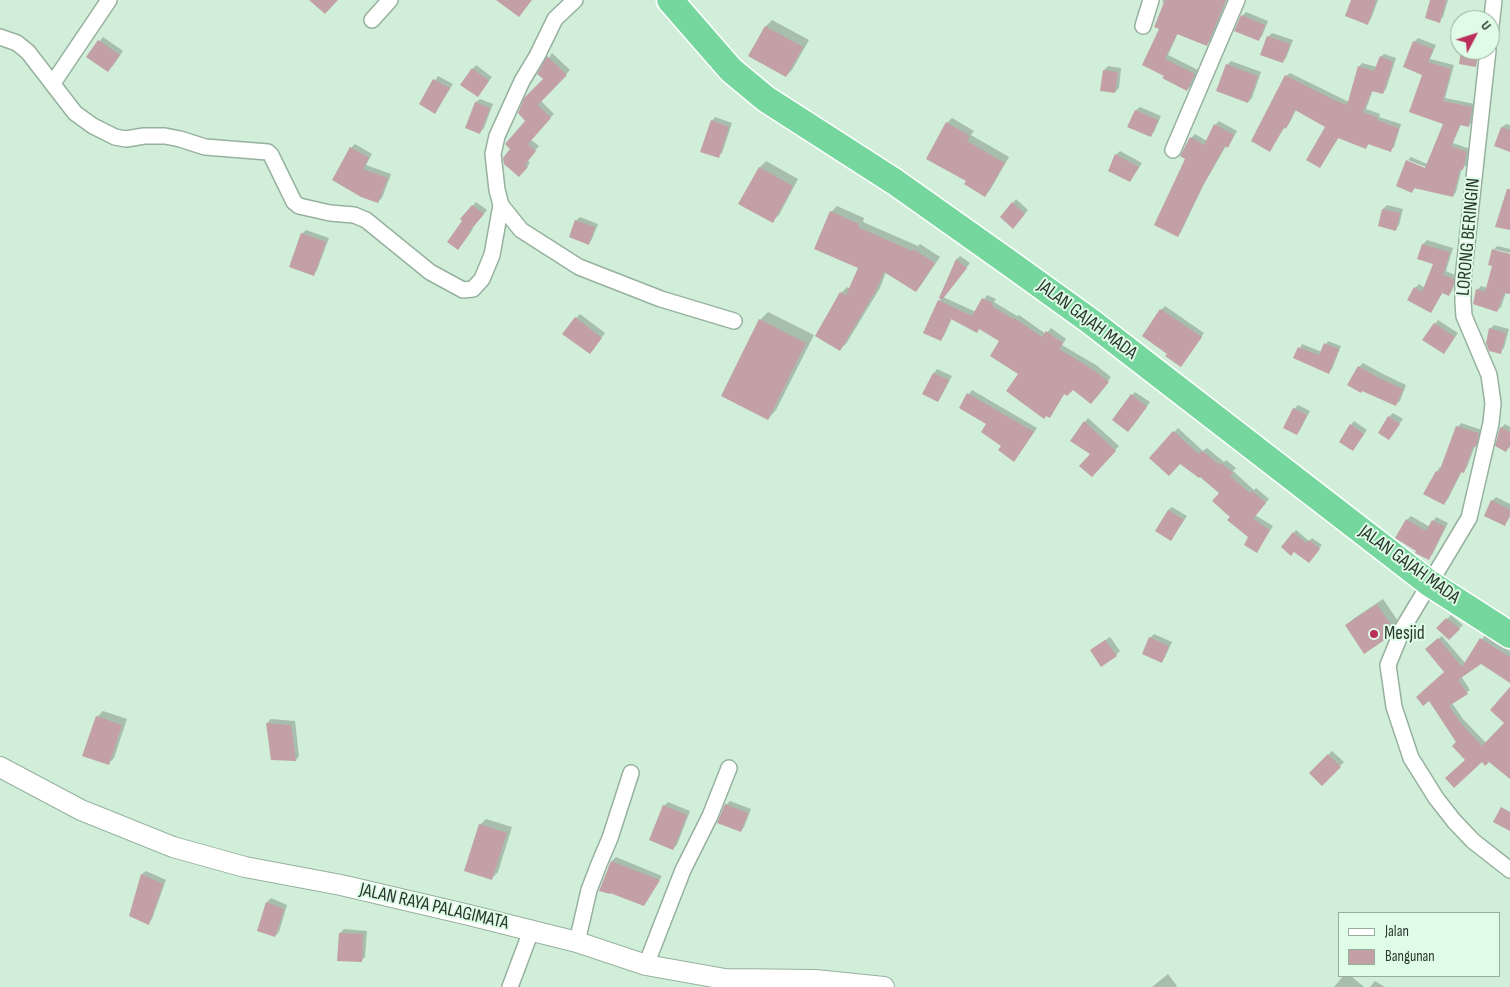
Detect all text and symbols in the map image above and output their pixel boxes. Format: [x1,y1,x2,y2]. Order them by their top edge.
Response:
north arrow [1450,10,1500,60]
text: U [1477,17,1495,34]
street label: LORONG BERINGIN [1453,177,1485,297]
street label: JALAN GAJAH MADA [1032,275,1142,365]
street label: JALAN GAJAH MADA [1354,521,1464,609]
place label: Mesjid [1384,623,1425,645]
marker: Mesjid [1368,628,1380,640]
street label: JALAN RAYA PALAGIMATA [357,879,511,935]
legend [1338,912,1500,977]
text: Jalan [1385,922,1409,941]
text: Bangunan [1385,947,1435,966]

